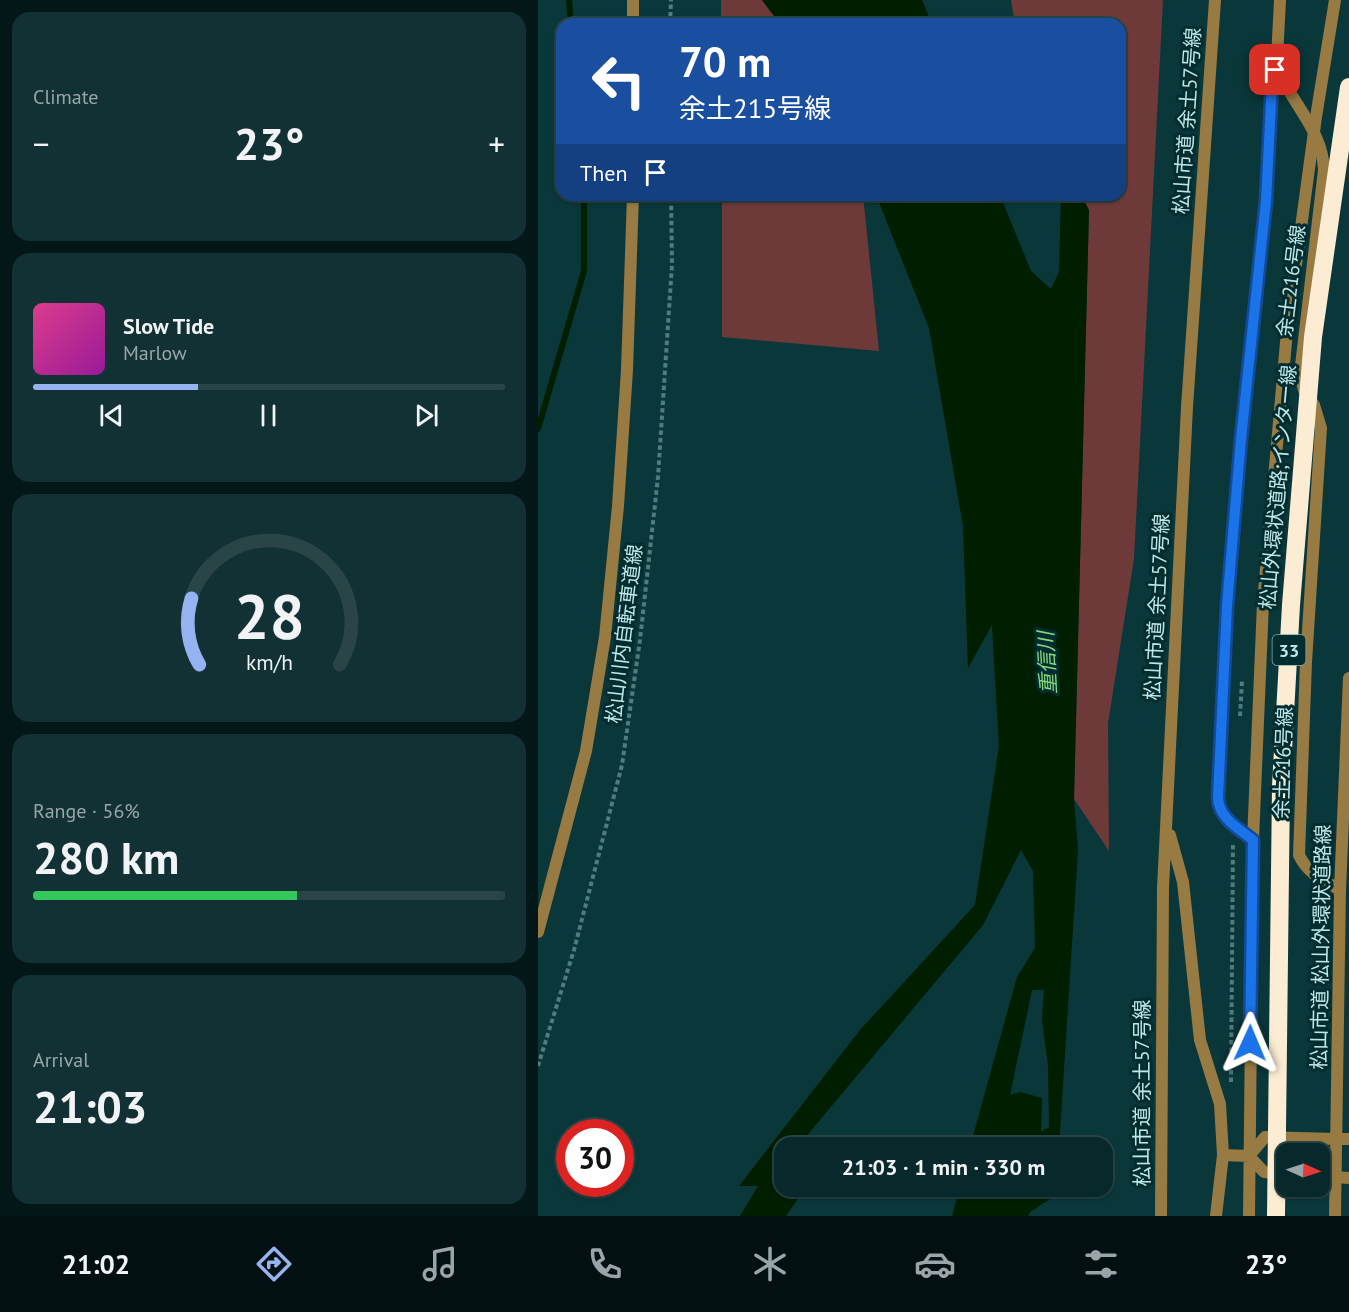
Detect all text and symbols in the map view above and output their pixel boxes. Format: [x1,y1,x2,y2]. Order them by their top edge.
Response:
street label: 松山市道 余土57号線 [1168,27,1206,215]
text: 70 m [679,34,771,89]
icon: left [580,42,658,120]
pin [1249,44,1300,95]
icon: arrive [1258,53,1291,86]
text: Climate [33,84,99,110]
text: 余土215号線 [679,91,831,125]
text: 23° [234,114,304,172]
text: − [33,122,50,165]
text: + [488,122,505,165]
icon: arrive [639,156,672,189]
text: Then [580,159,627,187]
street label: 余土216号線 [1271,223,1311,339]
text: Slow Tide [123,312,214,340]
text: Marlow [123,340,187,366]
street label: 松山外環状道路;インター線 [1254,364,1302,610]
icon: previous [95,399,128,432]
icon: pause [252,399,285,432]
icon: next [410,399,443,432]
street label: 松山市道 余土57号線 [1139,513,1175,701]
street label: 松山川内自転車道線 [600,543,648,725]
text: 28 [234,575,304,656]
water label: 重信川 [1032,629,1062,695]
road number: 33 [1272,635,1306,665]
text: km/h [245,648,292,676]
street label: 余土216号線 [1268,706,1298,820]
text: Range · 56% [33,798,140,824]
street label: 松山市道 松山外環状道路線 [1306,824,1336,1070]
text: 280 km [33,828,179,886]
street label: 松山市道 余土57号線 [1129,999,1155,1187]
position arrow [1218,1011,1282,1075]
text: Arrival [33,1047,89,1073]
text: 21:03 [33,1077,147,1135]
speed limit sign: 30 [556,1119,634,1197]
north arrow [1276,1143,1330,1197]
map controls [1276,1143,1330,1197]
text: 21:03 · 1 min · 330 m [842,1153,1045,1181]
icon: directions [253,1243,295,1285]
icon: music [419,1243,461,1285]
icon: phone [584,1243,626,1285]
icon: climate [749,1243,791,1285]
icon: car [914,1243,956,1285]
icon: filters [1080,1243,1122,1285]
text: 21:02 [62,1247,130,1281]
text: 23° [1245,1247,1287,1281]

